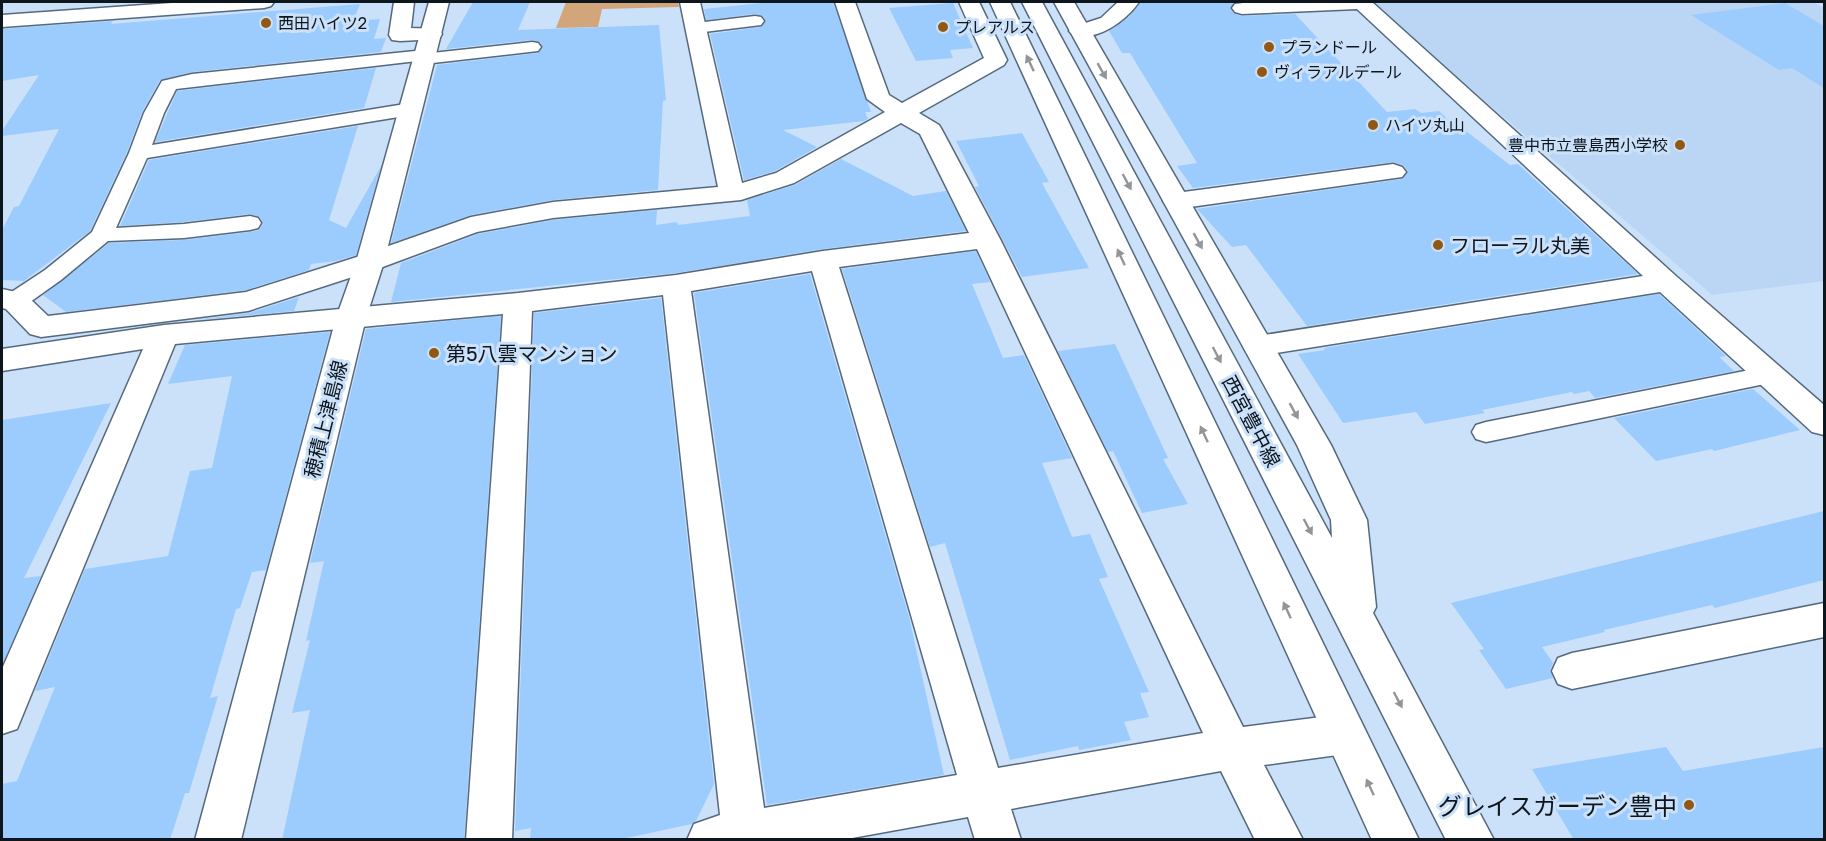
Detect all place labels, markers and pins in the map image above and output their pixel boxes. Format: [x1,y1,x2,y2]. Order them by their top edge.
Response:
place label: 西田ハイツ2 [278,13,367,33]
marker: 西田ハイツ2 [259,16,273,30]
place label: プレアルス [955,17,1035,37]
marker: プレアルス [936,20,950,34]
place label: プランドール [1281,37,1377,57]
marker: プランドール [1262,40,1276,54]
place label: ヴィラアルデール [1274,62,1402,82]
marker: ヴィラアルデール [1255,65,1269,79]
place label: ハイツ丸山 [1385,115,1465,135]
marker: ハイツ丸山 [1366,118,1380,132]
place label: 豊中市立豊島西小学校 [1508,135,1668,155]
marker: 豊中市立豊島西小学校 [1673,138,1687,152]
place label: フローラル丸美 [1450,233,1590,257]
marker: フローラル丸美 [1431,238,1445,252]
place label: 第5八雲マンション [446,341,618,365]
marker: 第5八雲マンション [427,346,441,360]
place label: グレイスガーデン豊中 [1438,791,1677,820]
marker: グレイスガーデン豊中 [1682,798,1696,812]

